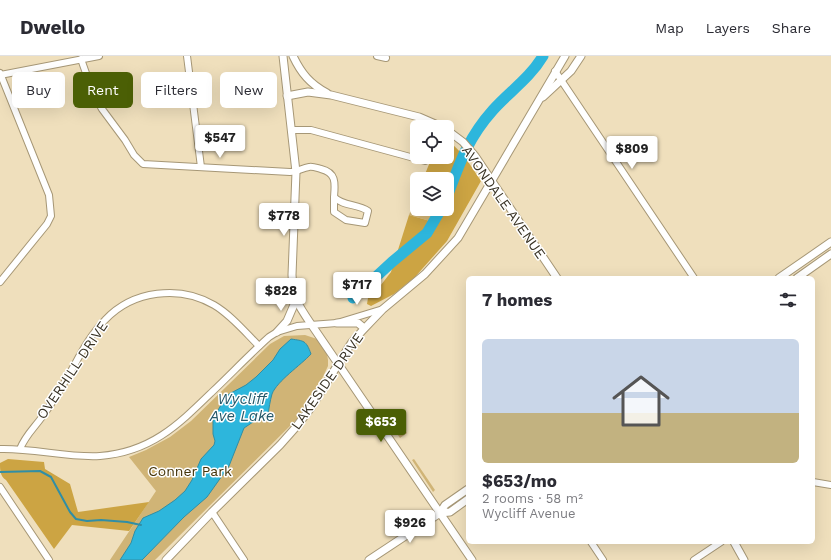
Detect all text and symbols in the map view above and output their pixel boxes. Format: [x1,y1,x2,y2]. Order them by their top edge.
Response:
text: Dwello [20,16,85,39]
text: Map [655,20,684,36]
text: Layers [706,20,750,36]
text: Share [772,20,811,36]
chip: Buy [12,72,65,108]
chip: Rent [73,72,133,108]
chip: Filters [141,72,212,108]
chip: New [220,72,277,108]
map controls [410,120,454,216]
button: locate [410,120,454,164]
pin: $547 [196,125,244,159]
text: $547 [204,130,236,145]
pin: $809 [608,136,656,170]
text: $809 [616,141,648,156]
street label: AVONDALE AVENUE [459,142,549,262]
button: layers [410,172,454,216]
pin: $778 [260,203,308,237]
text: $778 [268,208,300,223]
pin: $717 [333,272,381,306]
text: $717 [342,277,372,292]
pin: $828 [257,278,305,312]
text: $828 [265,283,297,298]
icon: filters [777,289,799,311]
text: 7 homes [482,290,552,310]
street label: OVERHILL DRIVE [33,318,111,422]
street label: LAKESIDE DRIVE [288,330,366,432]
icon: home [605,365,677,437]
water label: Wycliff Ave Lake [209,390,274,425]
pin: $653 [357,409,405,443]
text: $653 [365,414,397,429]
park label: Conner Park [148,463,232,479]
text: $653/mo [482,471,557,491]
text: 2 rooms · 58 m² [482,491,583,506]
text: Wycliff Avenue [482,506,576,521]
pin: $926 [386,510,434,544]
text: $926 [394,515,426,530]

